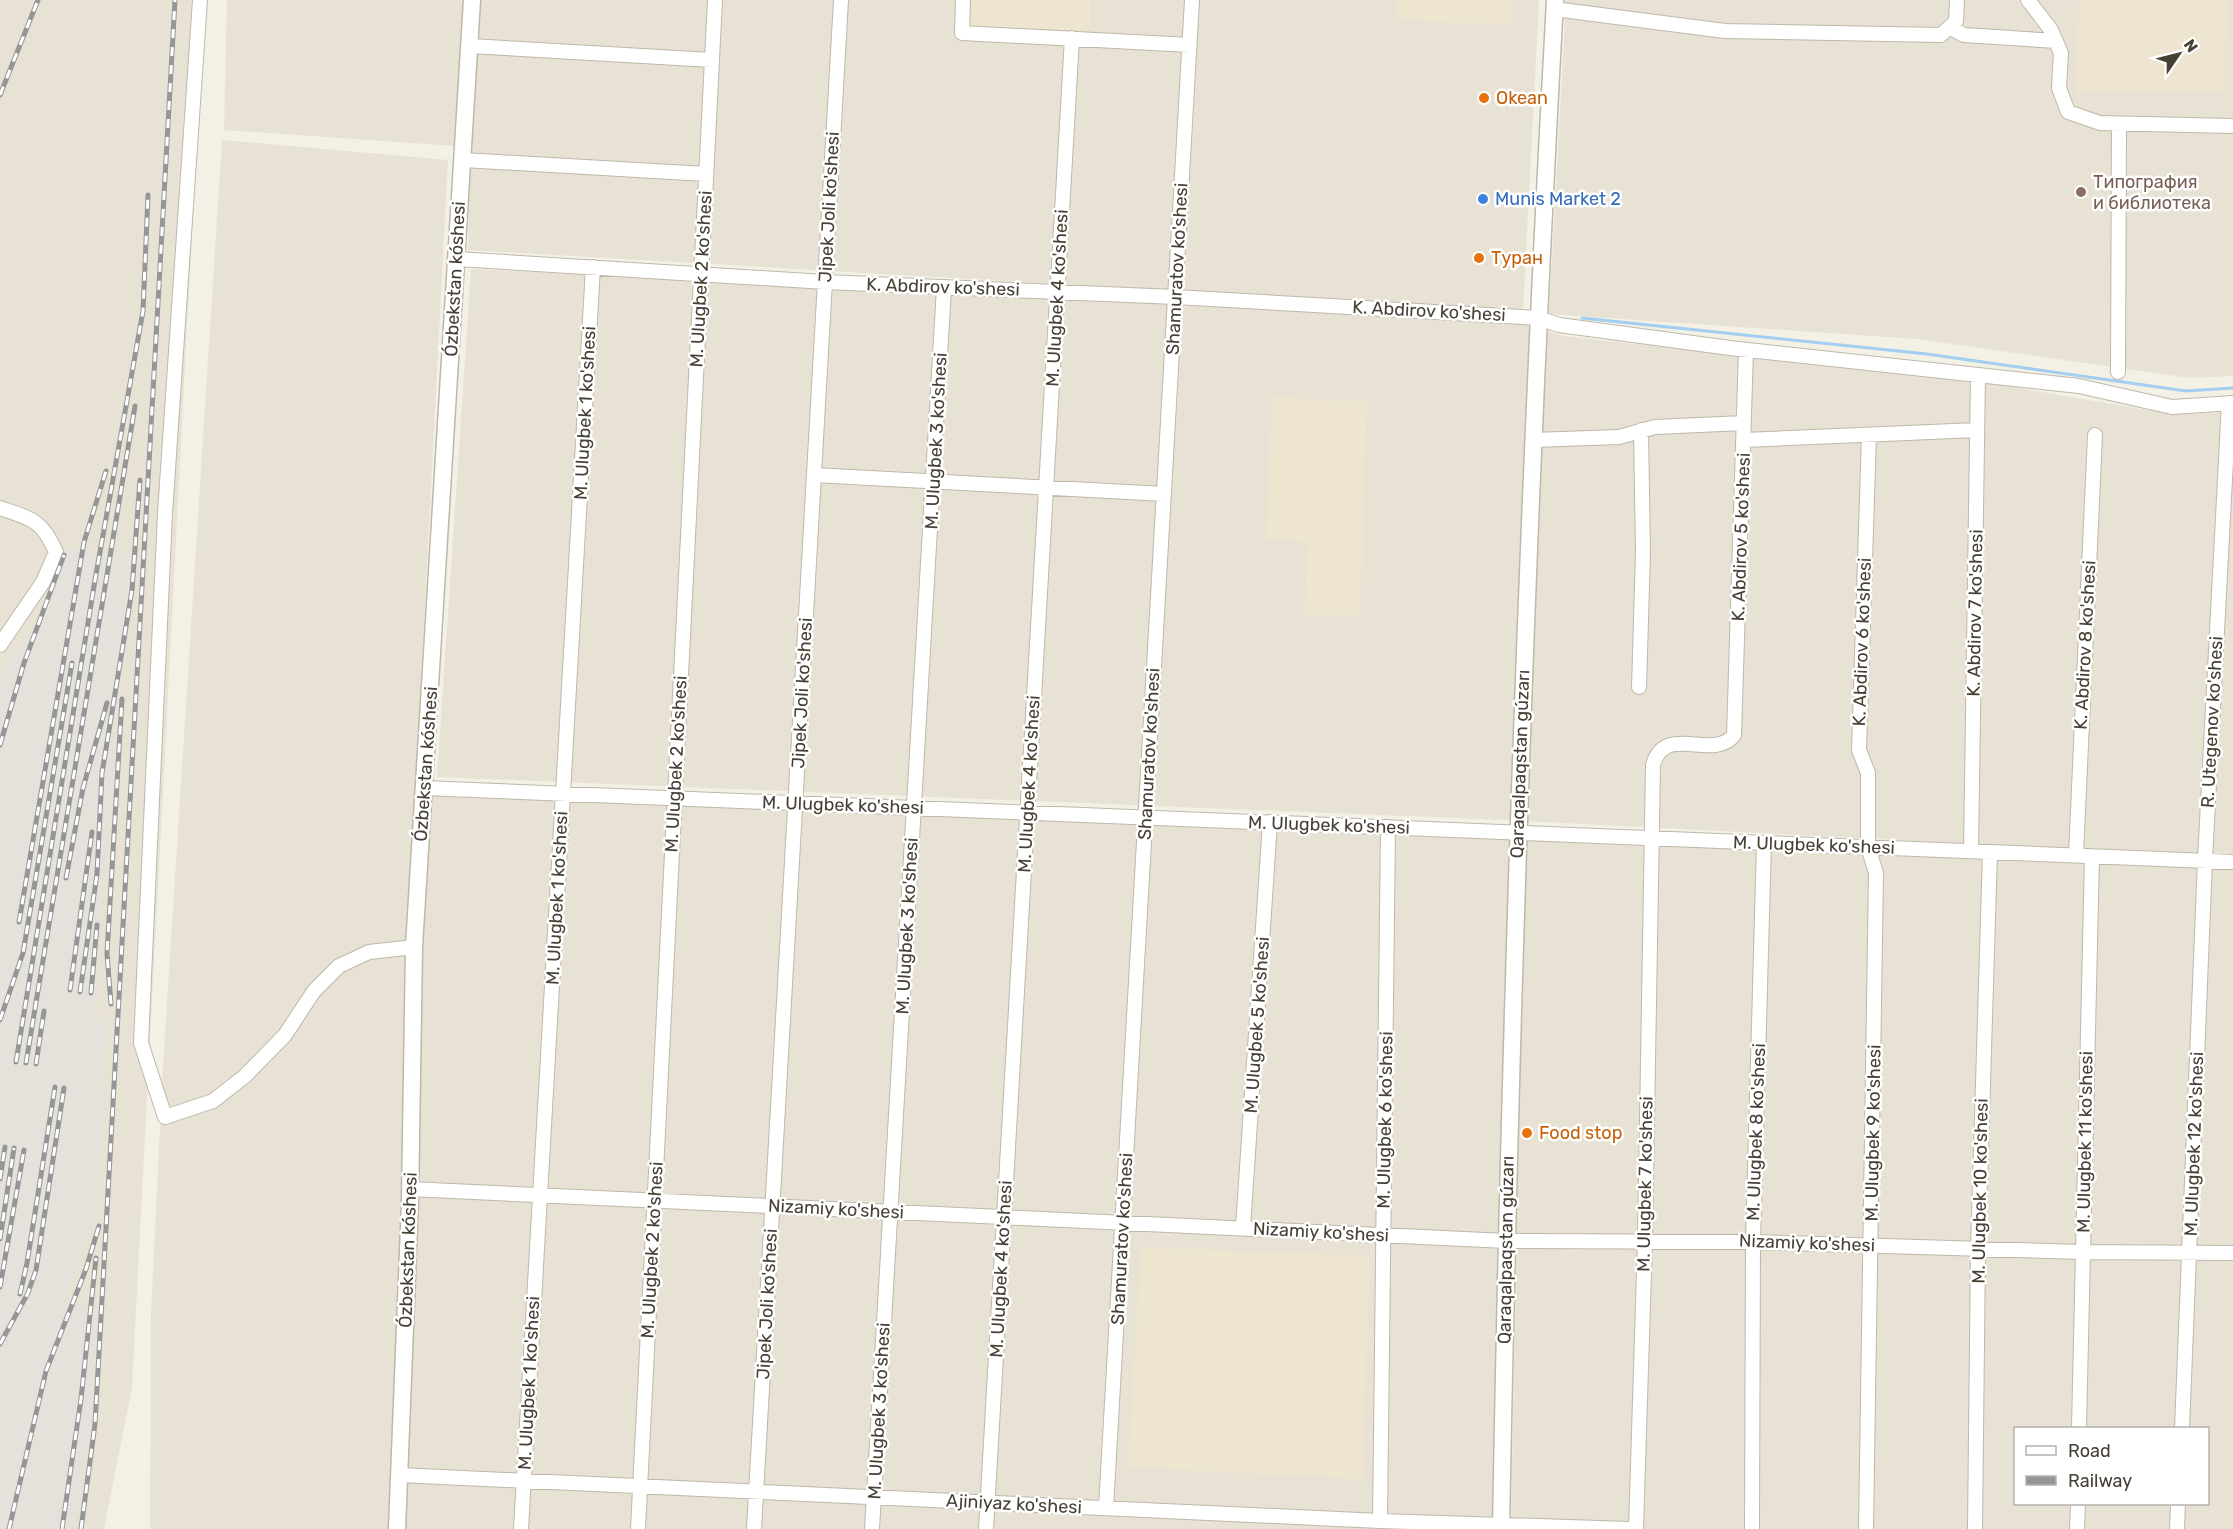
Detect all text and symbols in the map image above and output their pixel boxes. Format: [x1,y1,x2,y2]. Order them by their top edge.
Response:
north arrow [2149,24,2209,84]
text: N [2180,36,2202,56]
place label: Okean [1496,87,1548,109]
marker: Okean [1477,91,1491,105]
street label: Jipek Joli ko'shesi [814,131,844,283]
place label: Типография и библиотека [2093,171,2211,214]
street label: Shamuratov ko'shesi [1162,182,1192,356]
marker: Типография и библиотека [2074,185,2088,199]
place label: Munis Market 2 [1495,188,1621,210]
street label: M. Ulugbek 2 ko'shesi [685,190,717,368]
marker: Munis Market 2 [1476,192,1490,206]
street label: Ózbekstan kóshesi [440,201,470,357]
street label: M. Ulugbek 4 ko'shesi [1041,209,1073,387]
place label: Туран [1491,247,1543,269]
marker: Туран [1472,251,1486,265]
street label: K. Abdirov ko'shesi [866,273,1020,301]
street label: K. Abdirov ko'shesi [1352,296,1506,326]
street label: M. Ulugbek 1 ko'shesi [569,326,601,500]
street label: M. Ulugbek 3 ko'shesi [920,352,952,530]
street label: K. Abdirov 5 ko'shesi [1727,452,1755,622]
street label: K. Abdirov 7 ko'shesi [1963,529,1987,697]
street label: K. Abdirov 6 ko'shesi [1848,557,1876,727]
street label: K. Abdirov 8 ko'shesi [2070,560,2100,730]
street label: Jipek Joli ko'shesi [787,617,817,769]
street label: R. Utegenov ko'shesi [2197,636,2227,808]
street label: Shamuratov ko'shesi [1134,667,1164,841]
street label: Qaraqalpaqstan gúzarı [1506,669,1534,859]
street label: M. Ulugbek 2 ko'shesi [660,675,692,853]
street label: Ózbekstan kóshesi [410,686,442,842]
street label: M. Ulugbek 4 ko'shesi [1013,695,1045,873]
street label: M. Ulugbek ko'shesi [762,791,924,819]
street label: M. Ulugbek 1 ko'shesi [541,811,573,985]
street label: M. Ulugbek ko'shesi [1248,811,1410,839]
street label: M. Ulugbek ko'shesi [1733,831,1895,859]
street label: M. Ulugbek 3 ko'shesi [891,837,923,1015]
street label: M. Ulugbek 5 ko'shesi [1240,936,1274,1114]
street label: M. Ulugbek 6 ko'shesi [1372,1031,1398,1209]
street label: M. Ulugbek 8 ko'shesi [1742,1043,1770,1221]
street label: M. Ulugbek 9 ko'shesi [1860,1044,1886,1222]
street label: M. Ulugbek 11 ko'shesi [2072,1051,2098,1233]
street label: M. Ulugbek 12 ko'shesi [2180,1051,2208,1237]
street label: M. Ulugbek 7 ko'shesi [1632,1096,1658,1272]
street label: M. Ulugbek 10 ko'shesi [1967,1098,1993,1284]
place label: Food stop [1539,1122,1622,1144]
marker: Food stop [1520,1126,1534,1140]
street label: Shamuratov ko'shesi [1107,1152,1137,1326]
street label: Qaraqalpaqstan gúzarı [1493,1156,1519,1344]
street label: M. Ulugbek 2 ko'shesi [636,1161,668,1339]
street label: Ózbekstan kóshesi [394,1172,422,1328]
street label: M. Ulugbek 4 ko'shesi [985,1180,1017,1358]
street label: Nizamiy ko'shesi [767,1194,905,1224]
street label: Nizamiy ko'shesi [1252,1217,1390,1247]
street label: Jipek Joli ko'shesi [752,1228,782,1380]
street label: Nizamiy ko'shesi [1739,1230,1875,1256]
street label: M. Ulugbek 1 ko'shesi [513,1296,545,1470]
street label: M. Ulugbek 3 ko'shesi [863,1322,895,1500]
legend [2014,1427,2209,1505]
text: Road [2068,1440,2111,1462]
text: Railway [2068,1470,2132,1492]
street label: Ajiniyaz ko'shesi [946,1489,1082,1519]

